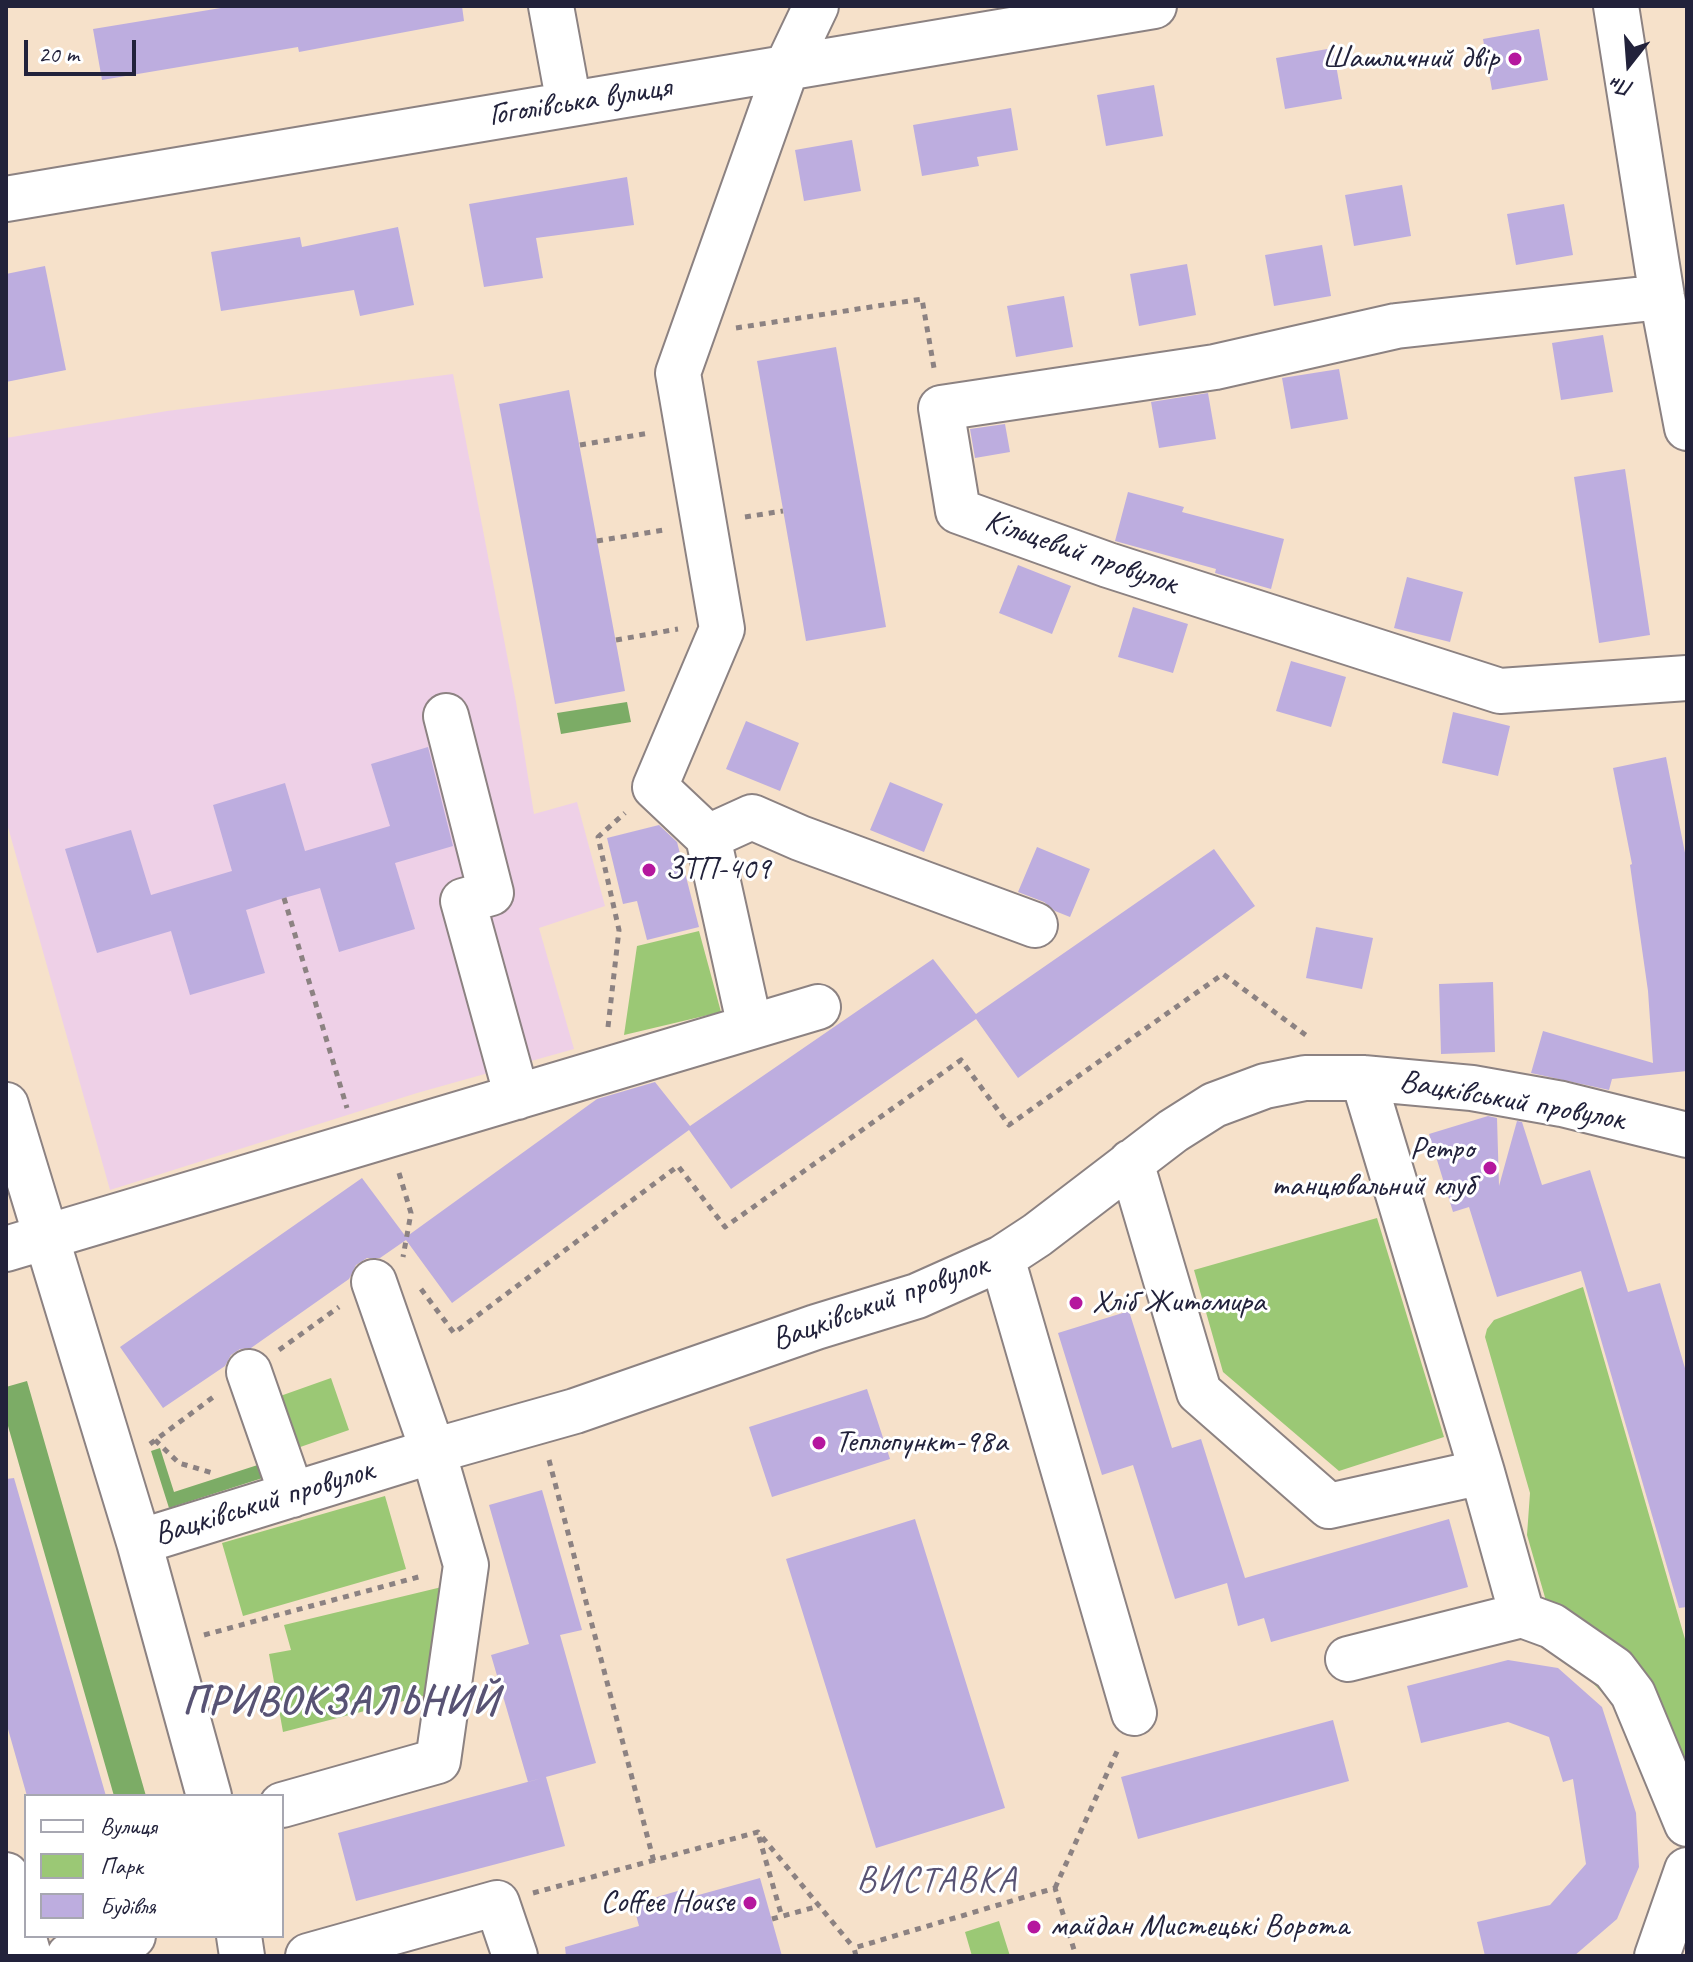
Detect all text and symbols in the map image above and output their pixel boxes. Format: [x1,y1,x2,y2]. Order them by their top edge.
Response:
scale bar [28,24,140,74]
north arrow [1589,24,1669,104]
text: 20 m [38,39,79,69]
place label: Шашличний двір [1322,40,1499,78]
marker: Шашличний двір [1506,50,1524,68]
street label: Гоголівська вулиця [486,69,674,135]
text: Пн [1607,70,1637,104]
street label: Кільцевий провулок [980,502,1182,604]
place label: ЗТП-409 [665,851,770,889]
marker: ЗТП-409 [640,861,658,879]
street label: Вацківський провулок [1397,1062,1627,1140]
place label: Ретро танцювальний клуб [1271,1131,1474,1206]
marker: Ретро танцювальний клуб [1481,1159,1499,1177]
street label: Вацківський провулок [767,1246,993,1360]
place label: Хліб Житомира [1092,1284,1266,1322]
marker: Хліб Житомира [1067,1294,1085,1312]
place label: Теплопункт-98а [835,1424,1007,1462]
marker: Теплопункт-98а [810,1434,828,1452]
street label: Вацківський провулок [150,1451,378,1555]
district label: ПРИВОКЗАЛЬНИЙ [177,1679,505,1727]
legend [24,1794,284,1938]
text: Вулиця [100,1811,157,1841]
text: Парк [100,1851,143,1881]
district label: ВИСТАВКА [855,1860,1019,1904]
place label: Coffee House [601,1884,734,1922]
text: Будівля [100,1891,156,1921]
marker: Coffee House [741,1894,759,1912]
place label: майдан Мистецькі Ворота [1050,1908,1349,1946]
marker: майдан Мистецькі Ворота [1025,1918,1043,1936]

